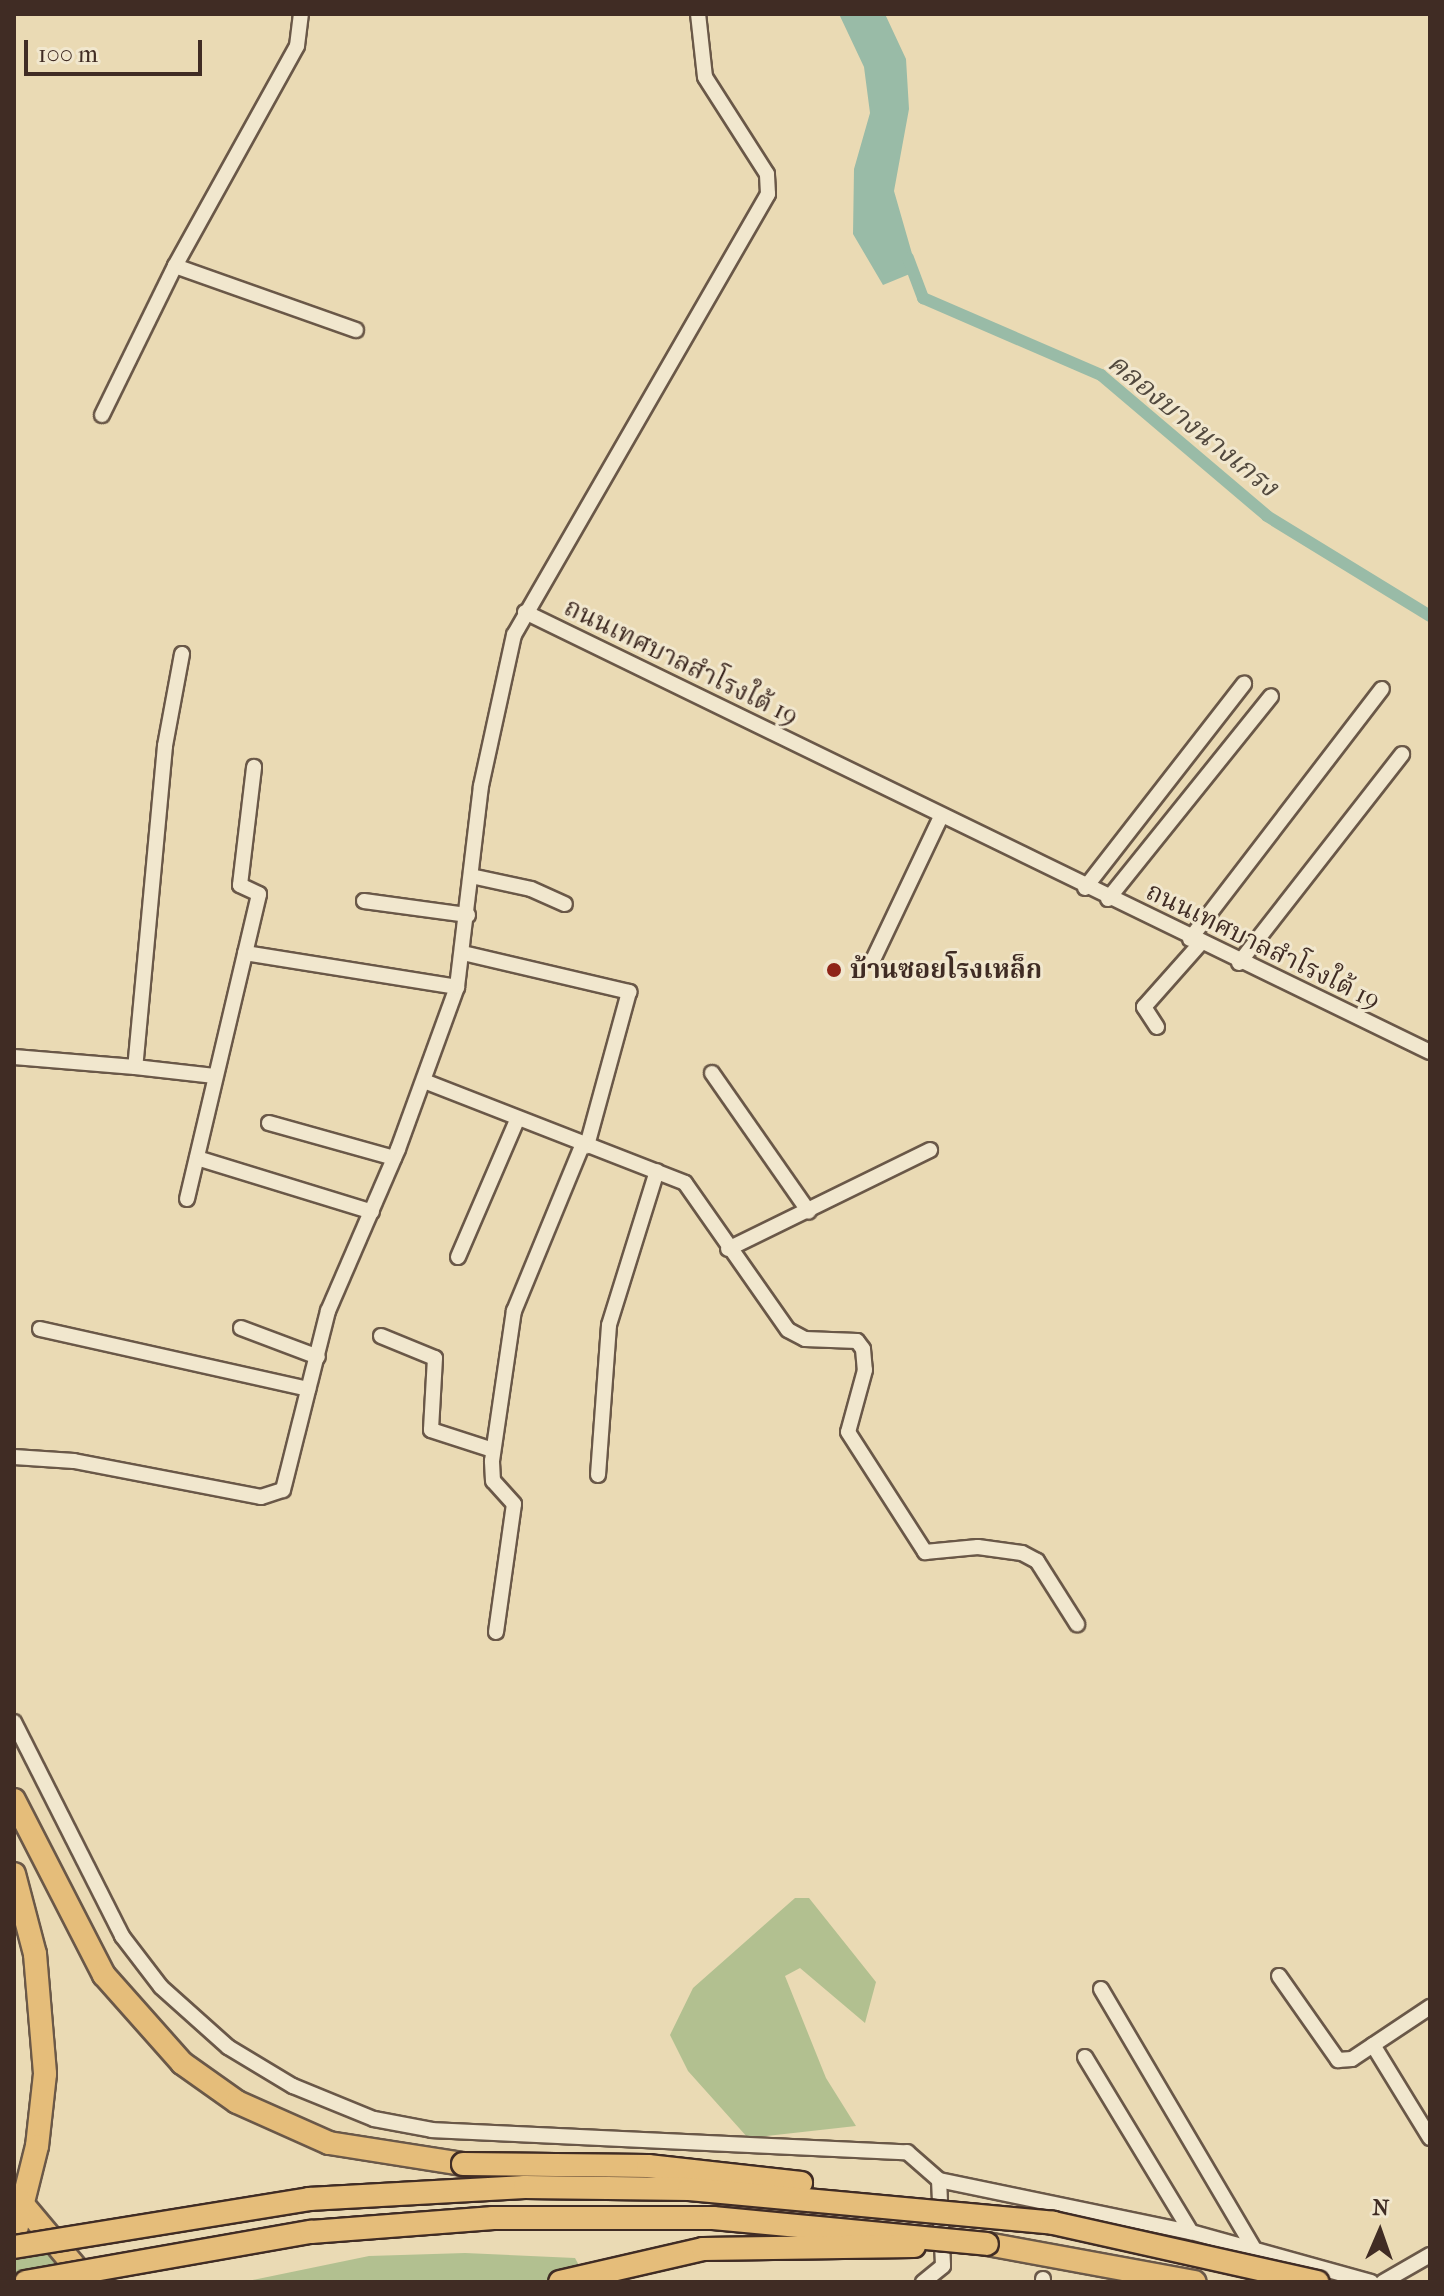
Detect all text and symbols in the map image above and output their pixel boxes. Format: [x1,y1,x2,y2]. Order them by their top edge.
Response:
scale bar [28,24,206,74]
text: 100 m [38,40,98,68]
water label: คลองบางนางเกรง [1101,346,1285,504]
street label: ถนนเทศบาลสำโรงใต้ 19 [559,592,803,732]
street label: ถนนเทศบาลสำโรงใต้ 19 [1141,876,1385,1016]
place label: บ้านซอยโรงเหล็ก [850,954,1042,986]
marker: บ้านซอยโรงเหล็ก [825,961,843,979]
north arrow [1340,2192,1420,2272]
text: N [1372,2195,1390,2221]

